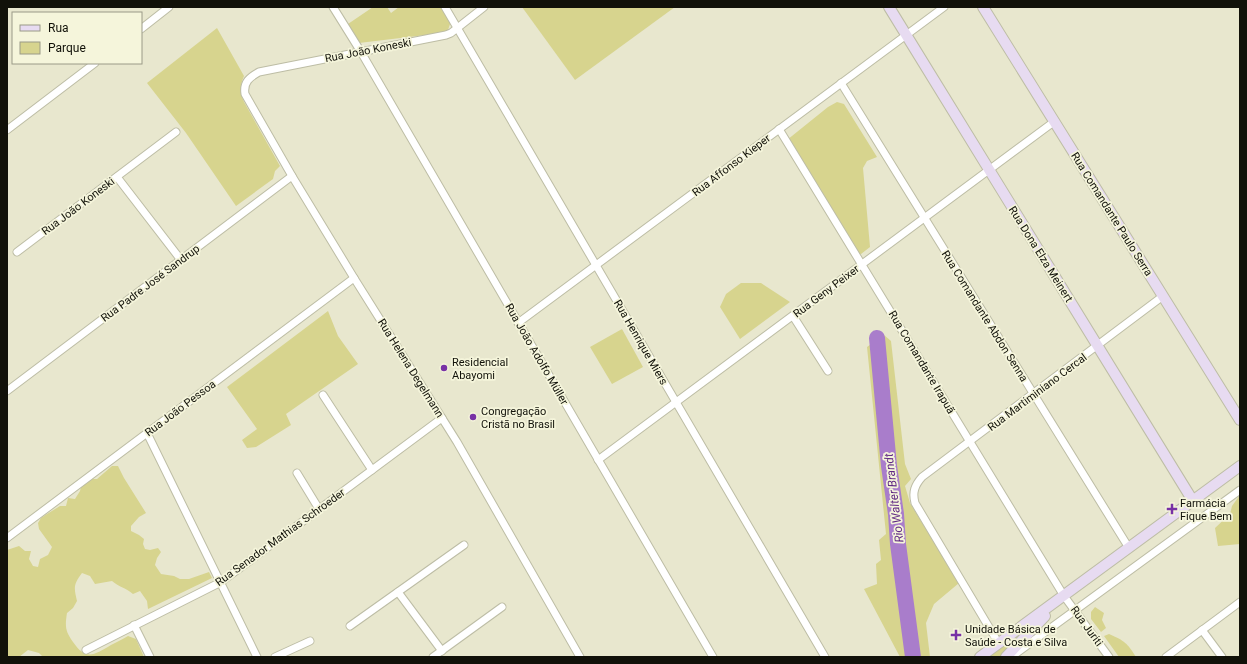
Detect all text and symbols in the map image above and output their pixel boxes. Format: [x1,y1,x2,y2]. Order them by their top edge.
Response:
legend [12,12,142,64]
text: Rua [48,21,69,35]
street label: Rua João Koneski [324,36,412,65]
text: Parque [48,41,86,55]
street label: Rua Affonso Kieper [690,132,773,199]
street label: Rua Comandante Paulo Serra [1068,150,1155,278]
street label: Rua João Koneski [39,175,117,238]
street label: Rua Dona Elza Meinert [1006,204,1076,305]
street label: Rua Padre José Sandrup [98,242,202,325]
street label: Rua Comandante Abdon Senna [939,248,1030,384]
street label: Rua Geny Peixer [791,262,862,320]
street label: Rua Henrique Miers [611,297,670,387]
street label: Rua João Adolfo Müller [502,301,571,407]
street label: Rua Comandante Irapuã [886,308,957,416]
street label: Rua Helena Degelmann [375,316,446,420]
street label: Rua Martiminiano Cercal [985,351,1089,434]
place label: Residencial Abayomi [452,356,508,382]
marker: Residencial Abayomi [439,363,449,373]
street label: Rua João Pessoa [142,378,218,439]
place label: Congregação Cristã no Brasil [481,405,555,431]
marker: Congregação Cristã no Brasil [468,412,478,422]
water label: Rio Walter Brandt [882,452,906,543]
street label: Rua Senador Mathias Schroeder [213,486,348,589]
place label: Farmácia Fique Bem [1180,497,1232,523]
marker: Farmácia Fique Bem [1167,504,1177,514]
street label: Rua Juriti [1068,604,1105,649]
place label: Unidade Básica de Saúde - Costa e Silva [965,623,1067,649]
marker: Unidade Básica de Saúde - Costa e Silva [950,629,962,641]

